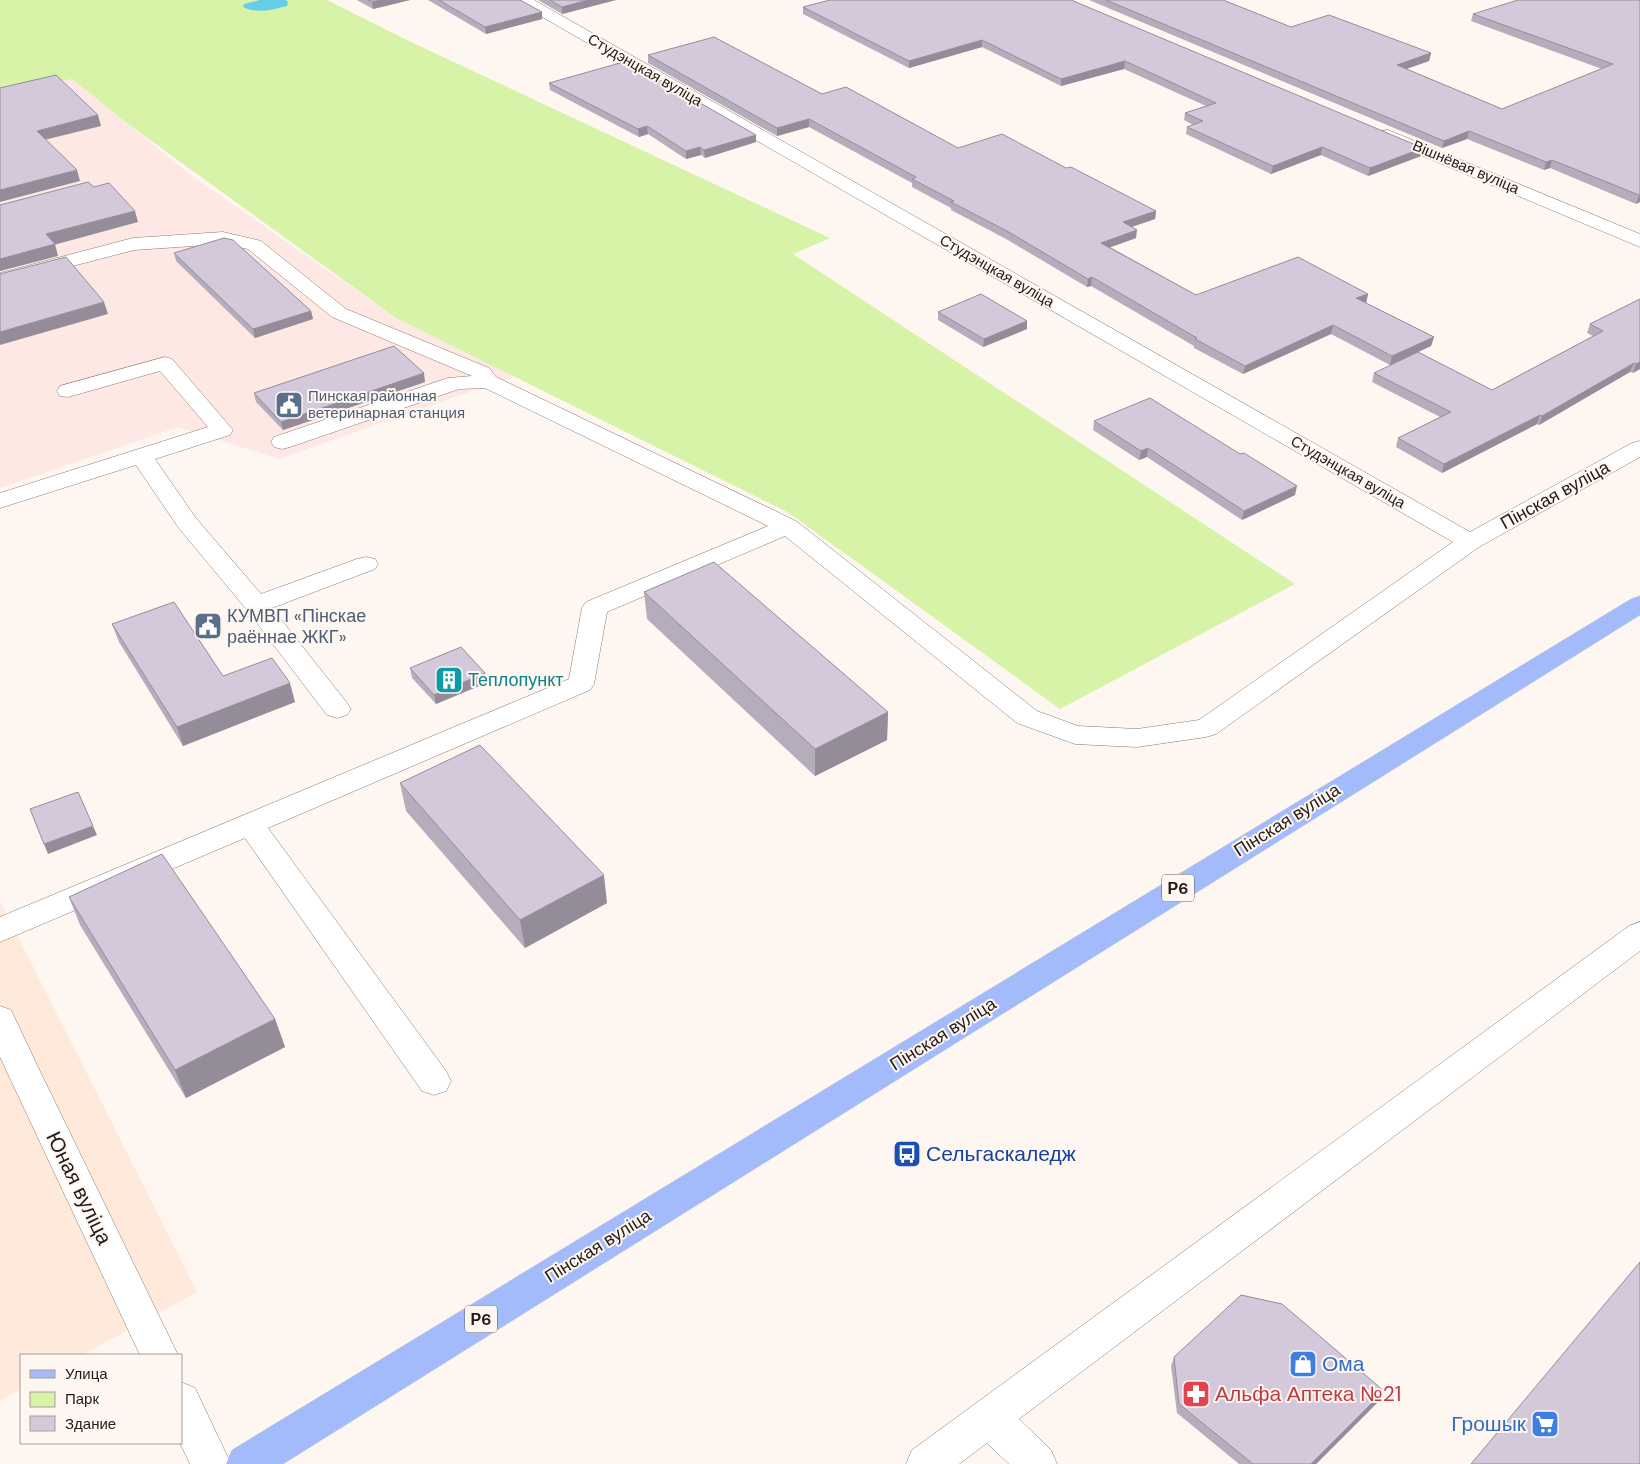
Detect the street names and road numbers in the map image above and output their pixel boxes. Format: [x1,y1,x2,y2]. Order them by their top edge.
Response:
street label: Студэнцкая вуліца [584,29,707,111]
street label: Вішнёвая вуліца [1410,136,1523,199]
street label: Студэнцкая вуліца [936,230,1059,312]
street label: Студэнцкая вуліца [1287,431,1410,513]
street label: Пінская вуліца [1496,455,1615,535]
street label: Пінская вуліца [1229,777,1346,862]
road number: Р6 [1162,874,1194,901]
street label: Пінская вуліца [885,991,1002,1076]
street label: Юная вуліца [39,1127,119,1250]
street label: Пінская вуліца [540,1203,657,1288]
road number: Р6 [465,1306,497,1332]

